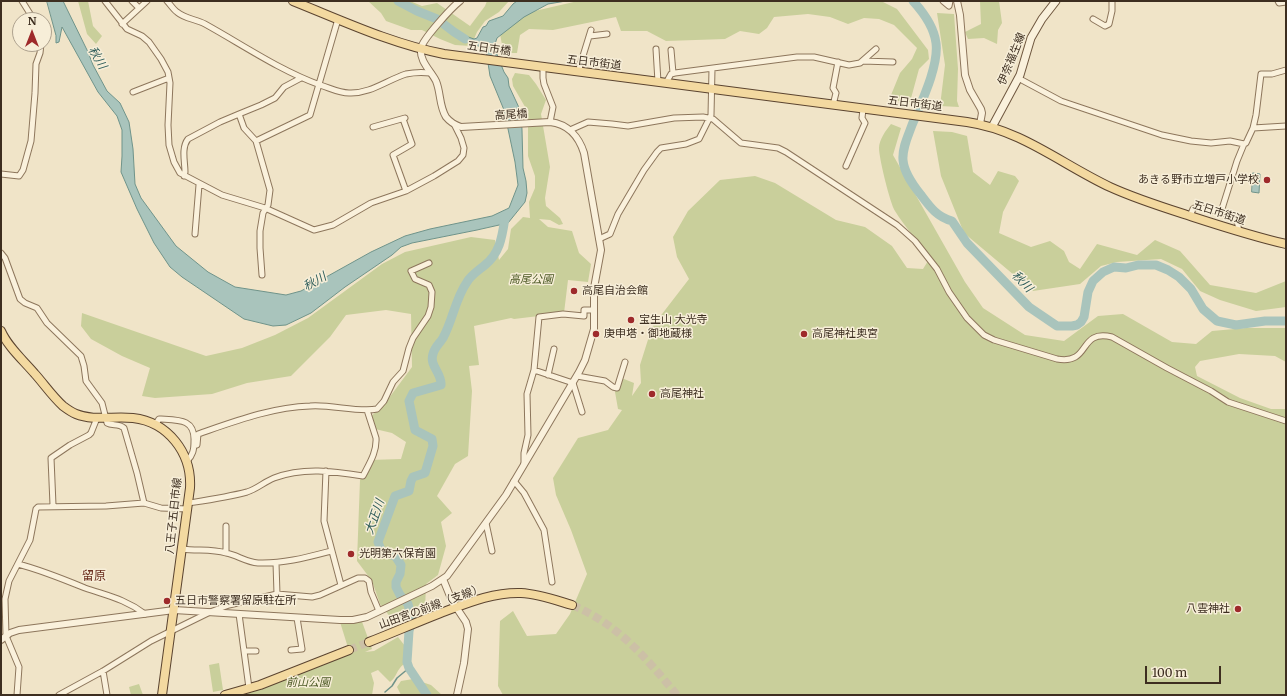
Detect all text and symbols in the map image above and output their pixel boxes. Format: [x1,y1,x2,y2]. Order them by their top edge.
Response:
north arrow [12,12,52,52]
text: N [28,14,36,28]
street label: 伊奈福生線 [996,31,1028,87]
street label: 五日市橋 [466,39,512,59]
water label: 秋川 [85,44,109,72]
street label: 五日市街道 [566,53,622,73]
street label: 五日市街道 [887,94,943,114]
street label: 高尾橋 [494,107,528,123]
place label: あきる野市立増戸小学校 [1138,173,1259,187]
marker: あきる野市立増戸小学校 [1262,175,1272,185]
street label: 五日市街道 [1191,198,1247,228]
water label: 秋川 [1008,268,1036,296]
water label: 秋川 [301,270,329,294]
park label: 高尾公園 [509,273,553,287]
place label: 高尾自治会館 [582,284,648,298]
marker: 高尾自治会館 [569,286,579,296]
place label: 宝生山 大光寺 [639,313,708,327]
marker: 宝生山 大光寺 [626,315,636,325]
place label: 庚申塔・御地蔵様 [604,327,692,341]
place label: 高尾神社奥宮 [812,327,878,341]
marker: 庚申塔・御地蔵様 [591,329,601,339]
marker: 高尾神社奥宮 [799,329,809,339]
place label: 高尾神社 [660,387,704,401]
marker: 高尾神社 [647,389,657,399]
street label: 八王子五日市線 [163,477,185,555]
water label: 大正川 [362,498,388,536]
place label: 光明第六保育園 [359,547,436,561]
marker: 光明第六保育園 [346,549,356,559]
district label: 留原 [82,570,106,584]
street label: 山田宮の前線（支線） [377,582,485,632]
place label: 五日市警察署留原駐在所 [175,594,296,608]
marker: 五日市警察署留原駐在所 [162,596,172,606]
place label: 八雲神社 [1186,602,1230,616]
marker: 八雲神社 [1233,604,1243,614]
scale bar [1147,658,1223,684]
text: 100 m [1152,665,1187,680]
park label: 前山公園 [286,676,330,690]

